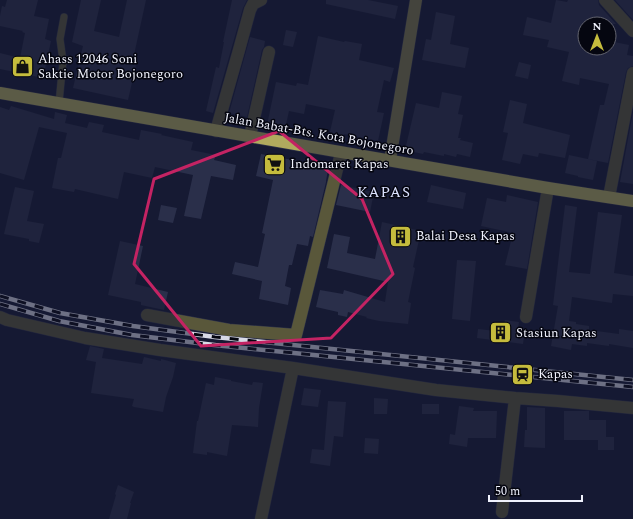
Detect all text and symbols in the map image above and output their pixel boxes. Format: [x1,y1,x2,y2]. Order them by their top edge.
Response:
north arrow [577,16,617,56]
text: N [593,18,602,35]
place label: Ahass 12046 Soni Saktie Motor Bojonegoro [38,49,183,84]
shop icon: Ahass 12046 Soni Saktie Motor Bojonegoro [10,53,36,79]
street label: Jalan Babat-Bts. Kota Bojonegoro [223,107,415,161]
supermarket icon: Indomaret Kapas [261,151,287,177]
place label: Indomaret Kapas [290,154,389,174]
district label: KAPAS [357,181,411,204]
building icon: Balai Desa Kapas [387,223,413,249]
place label: Balai Desa Kapas [416,226,515,246]
building icon: Stasiun Kapas [488,320,514,346]
place label: Stasiun Kapas [516,323,597,343]
station icon: Kapas [509,361,535,387]
place label: Kapas [538,364,573,384]
scale bar [489,477,582,503]
text: 50 m [495,482,520,501]

